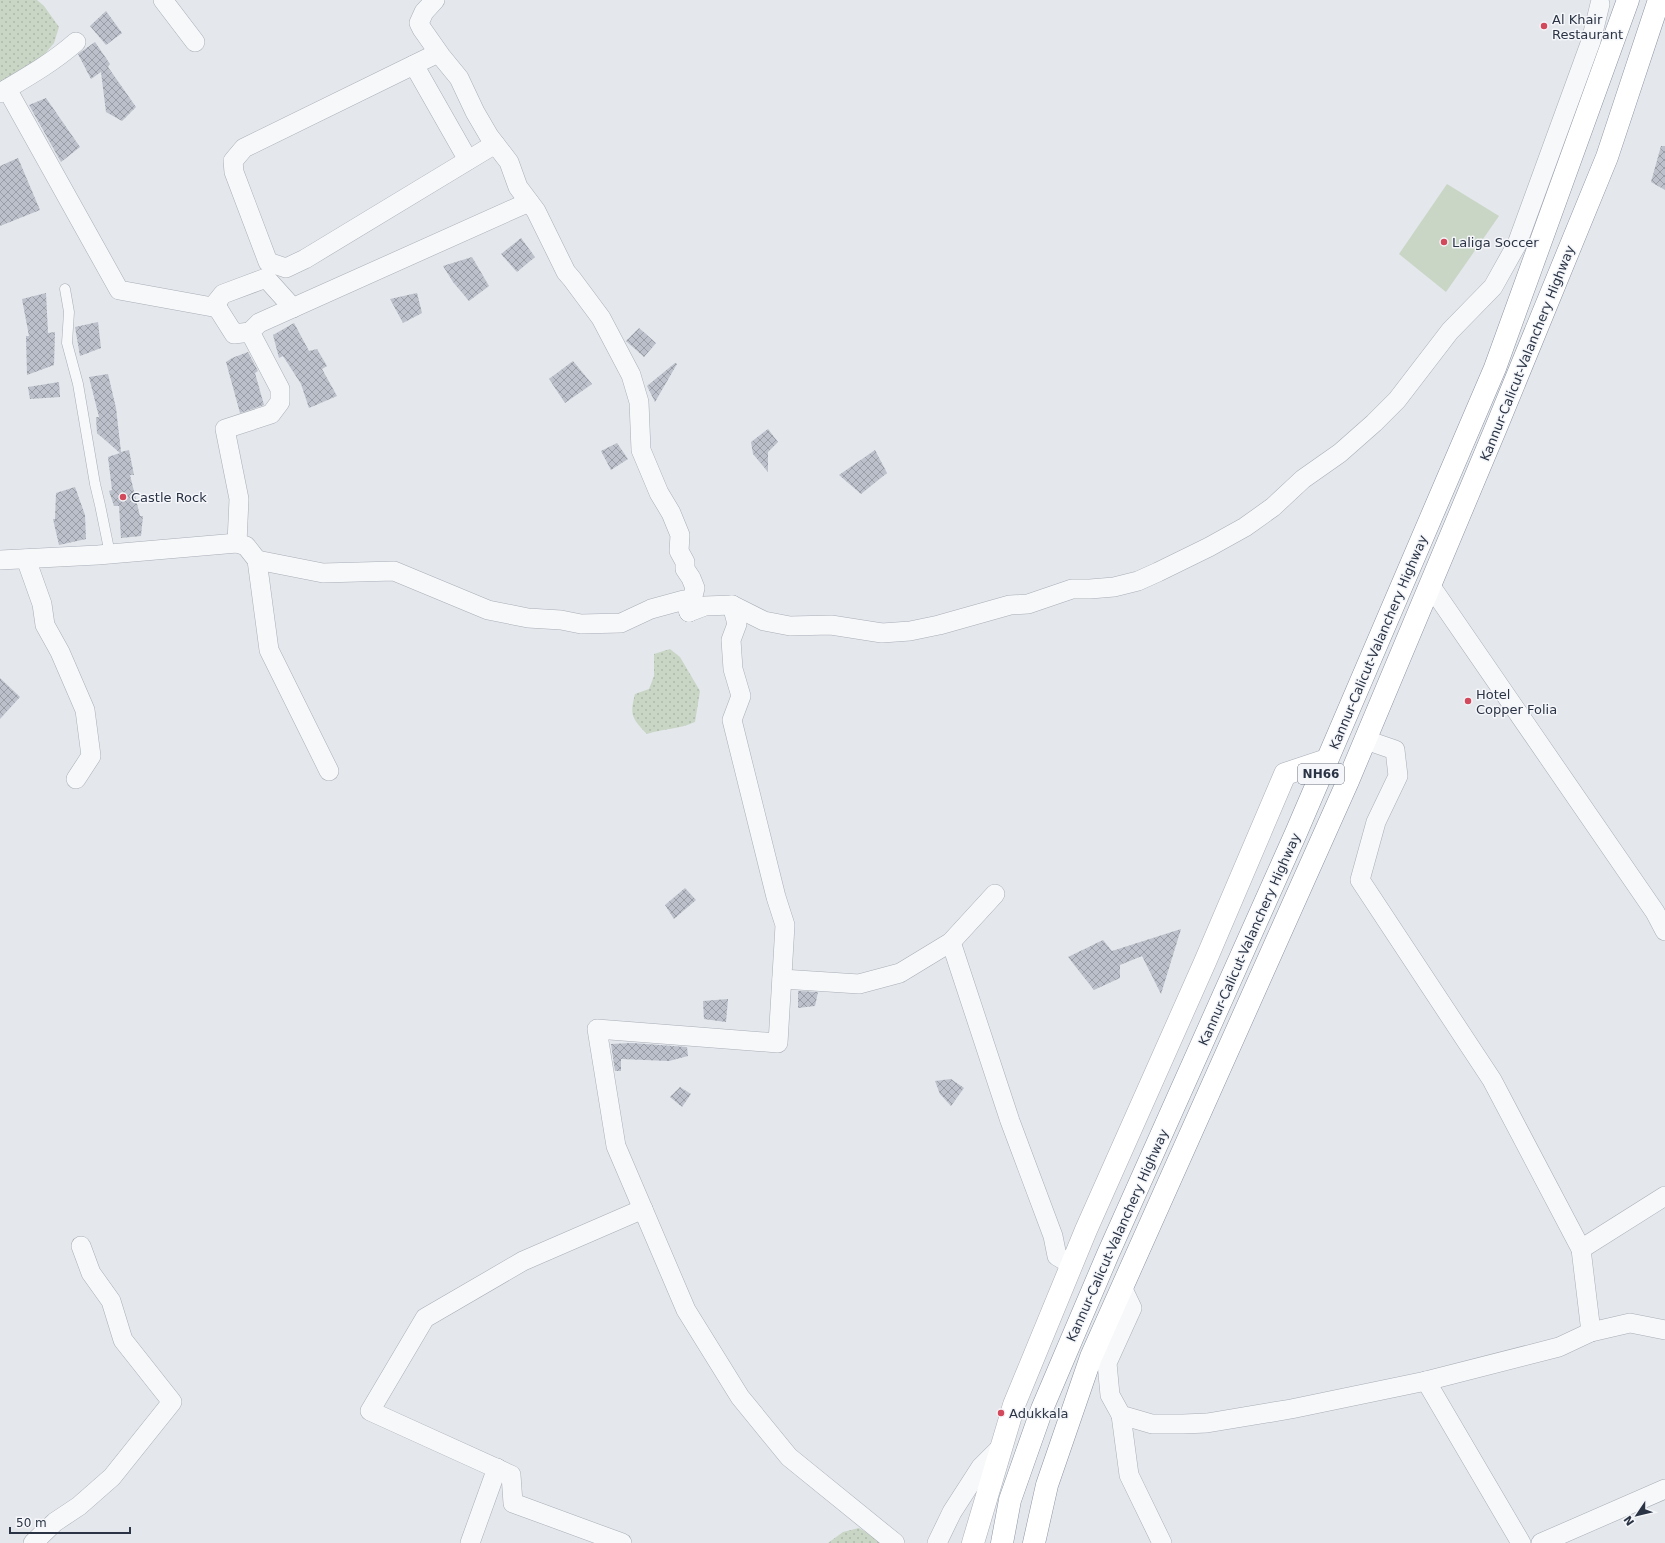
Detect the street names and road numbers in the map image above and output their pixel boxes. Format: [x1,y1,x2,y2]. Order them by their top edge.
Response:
street label: Kannur-Calicut-Valanchery Highway [1477,243,1578,463]
street label: Kannur-Calicut-Valanchery Highway [1326,533,1431,752]
road number: NH66 [1298,764,1344,784]
street label: Kannur-Calicut-Valanchery Highway [1196,830,1303,1048]
street label: Kannur-Calicut-Valanchery Highway [1064,1126,1171,1344]

